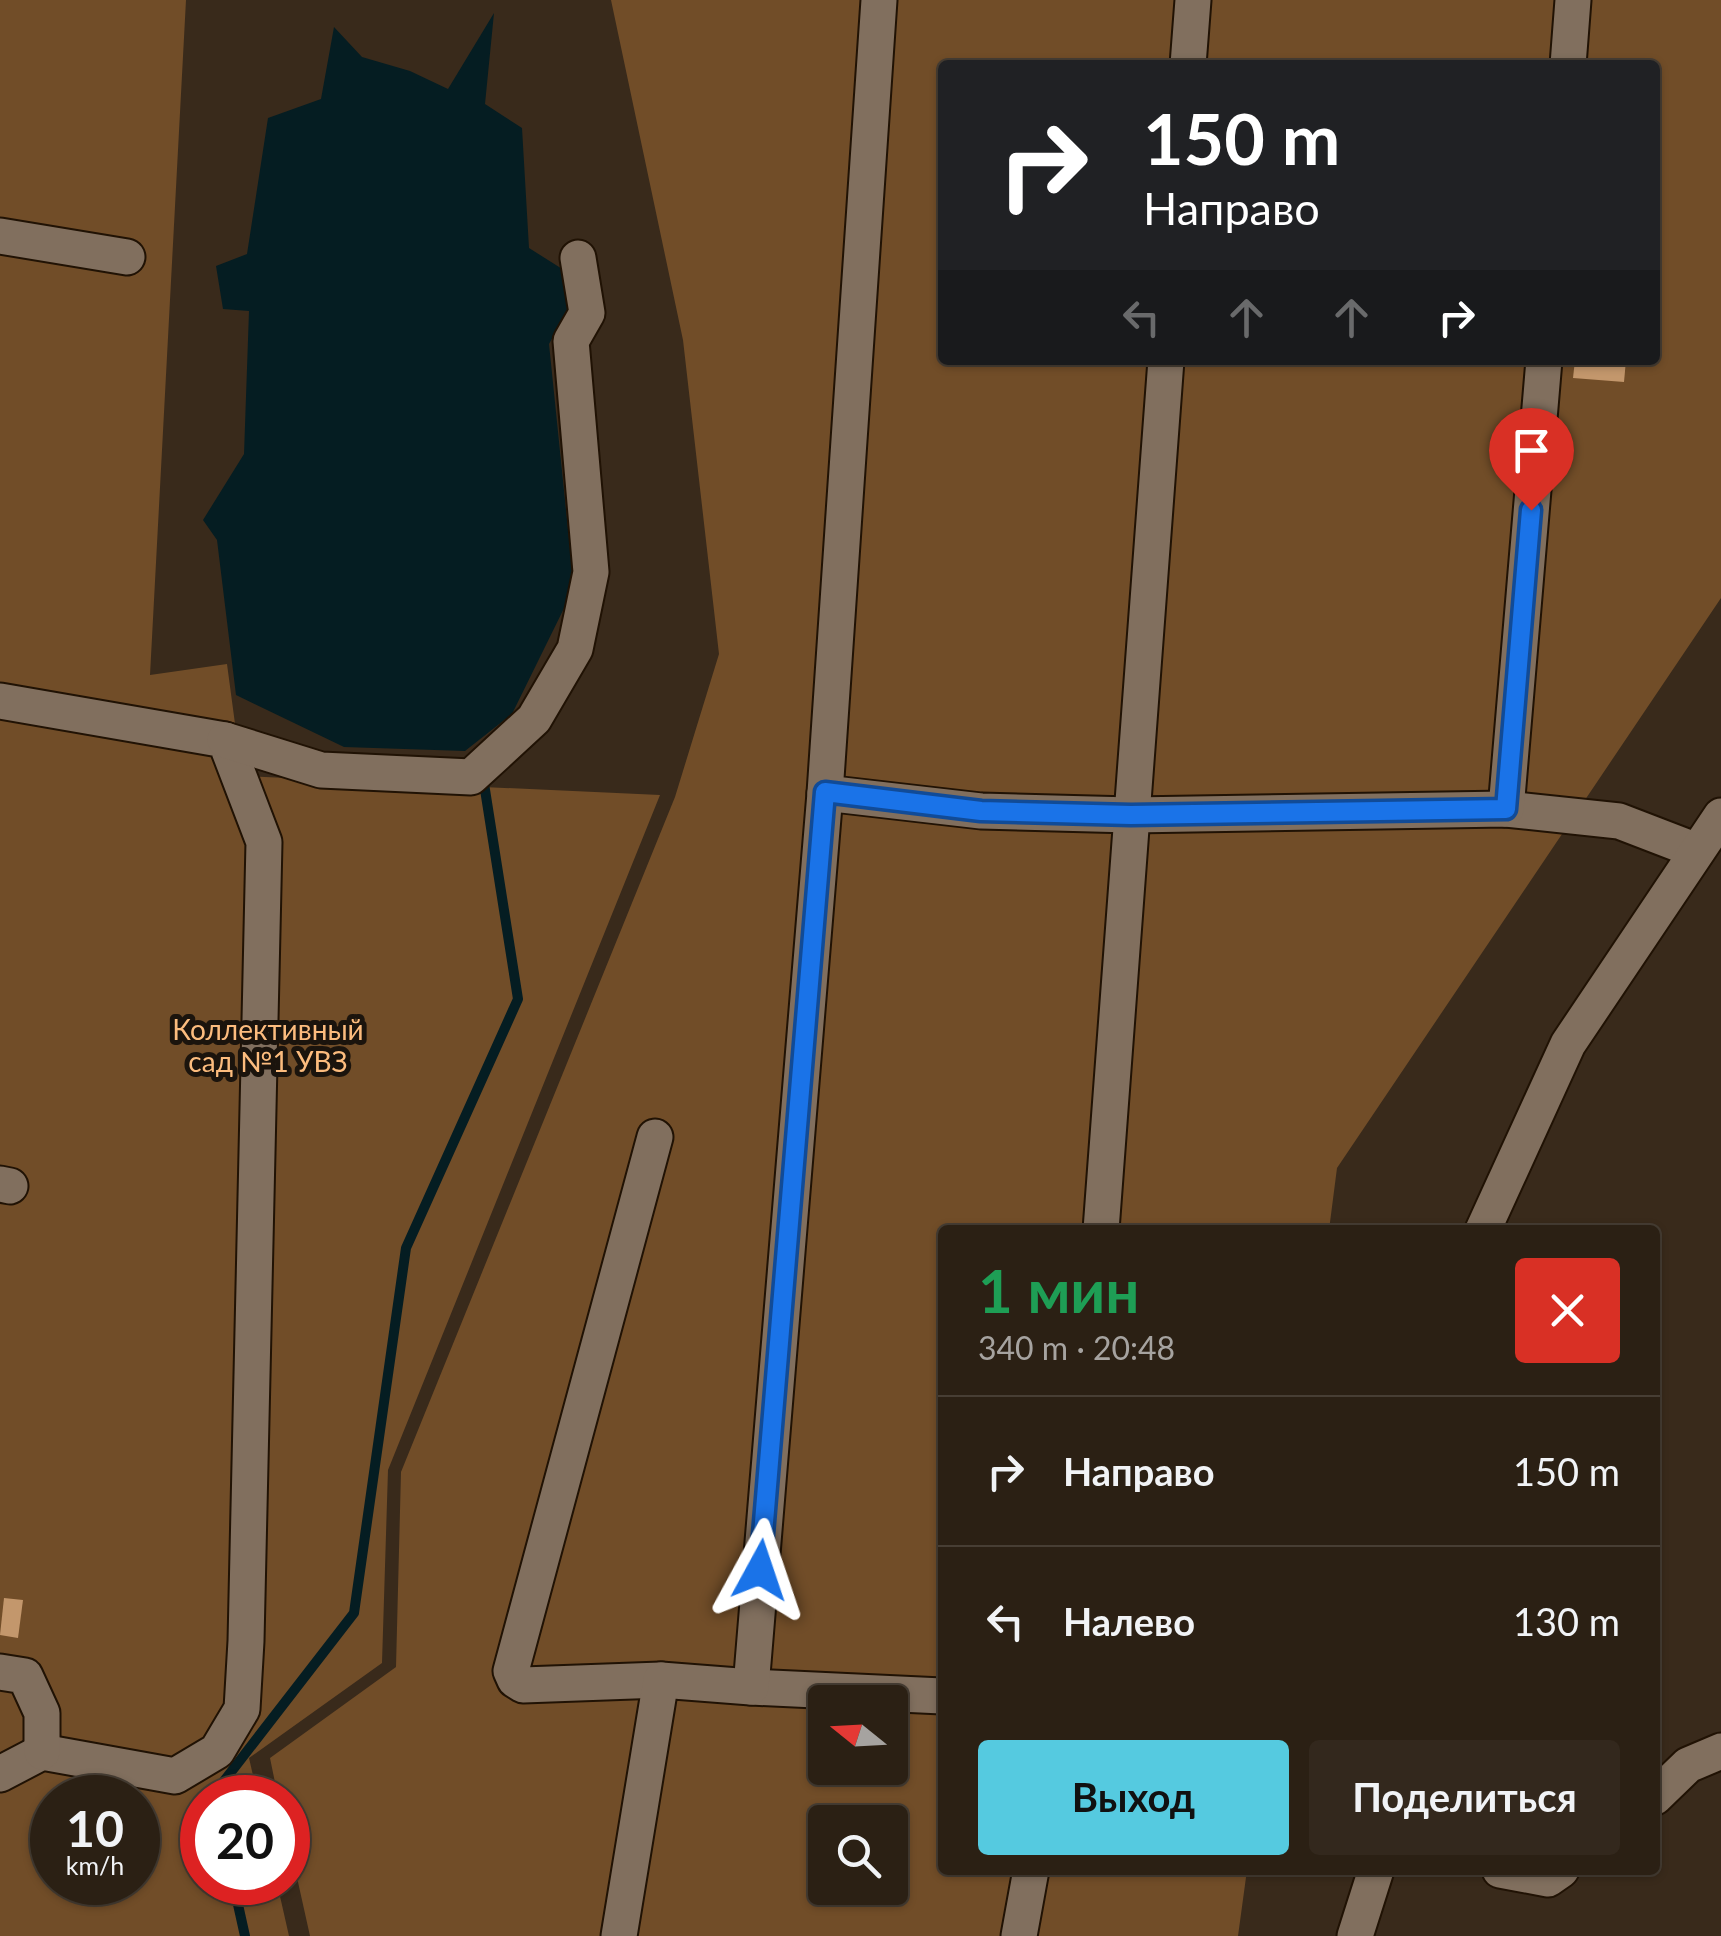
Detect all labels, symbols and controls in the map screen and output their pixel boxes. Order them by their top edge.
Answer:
text: 150 m [1143,96,1340,180]
icon: right [978,100,1108,230]
text: Направо [1143,181,1320,235]
icon: left [1114,290,1169,345]
icon: ahead [1219,290,1274,345]
icon: ahead [1324,290,1379,345]
icon: right [1429,290,1484,345]
pin [1489,408,1574,511]
icon: arrive [1504,423,1559,478]
park label: Коллективный сад №1 УВЗ [172,1012,364,1078]
text: 1 мин [978,1254,1140,1326]
button: close [1515,1258,1620,1363]
text: 340 m · 20:48 [978,1328,1175,1367]
icon: right [978,1444,1033,1499]
text: Направо [1063,1448,1215,1494]
text: 150 m [1513,1448,1620,1494]
position arrow [708,1518,812,1622]
icon: left [978,1594,1033,1649]
text: Налево [1063,1598,1195,1644]
text: 130 m [1513,1598,1620,1644]
north arrow [808,1685,908,1785]
map controls [808,1685,908,1905]
button: Выход [978,1740,1289,1855]
button: Поделиться [1309,1740,1620,1855]
speed limit sign: 20 [180,1775,310,1905]
text: 10 [66,1798,124,1858]
button: search [808,1805,908,1905]
text: km/h [66,1850,124,1880]

